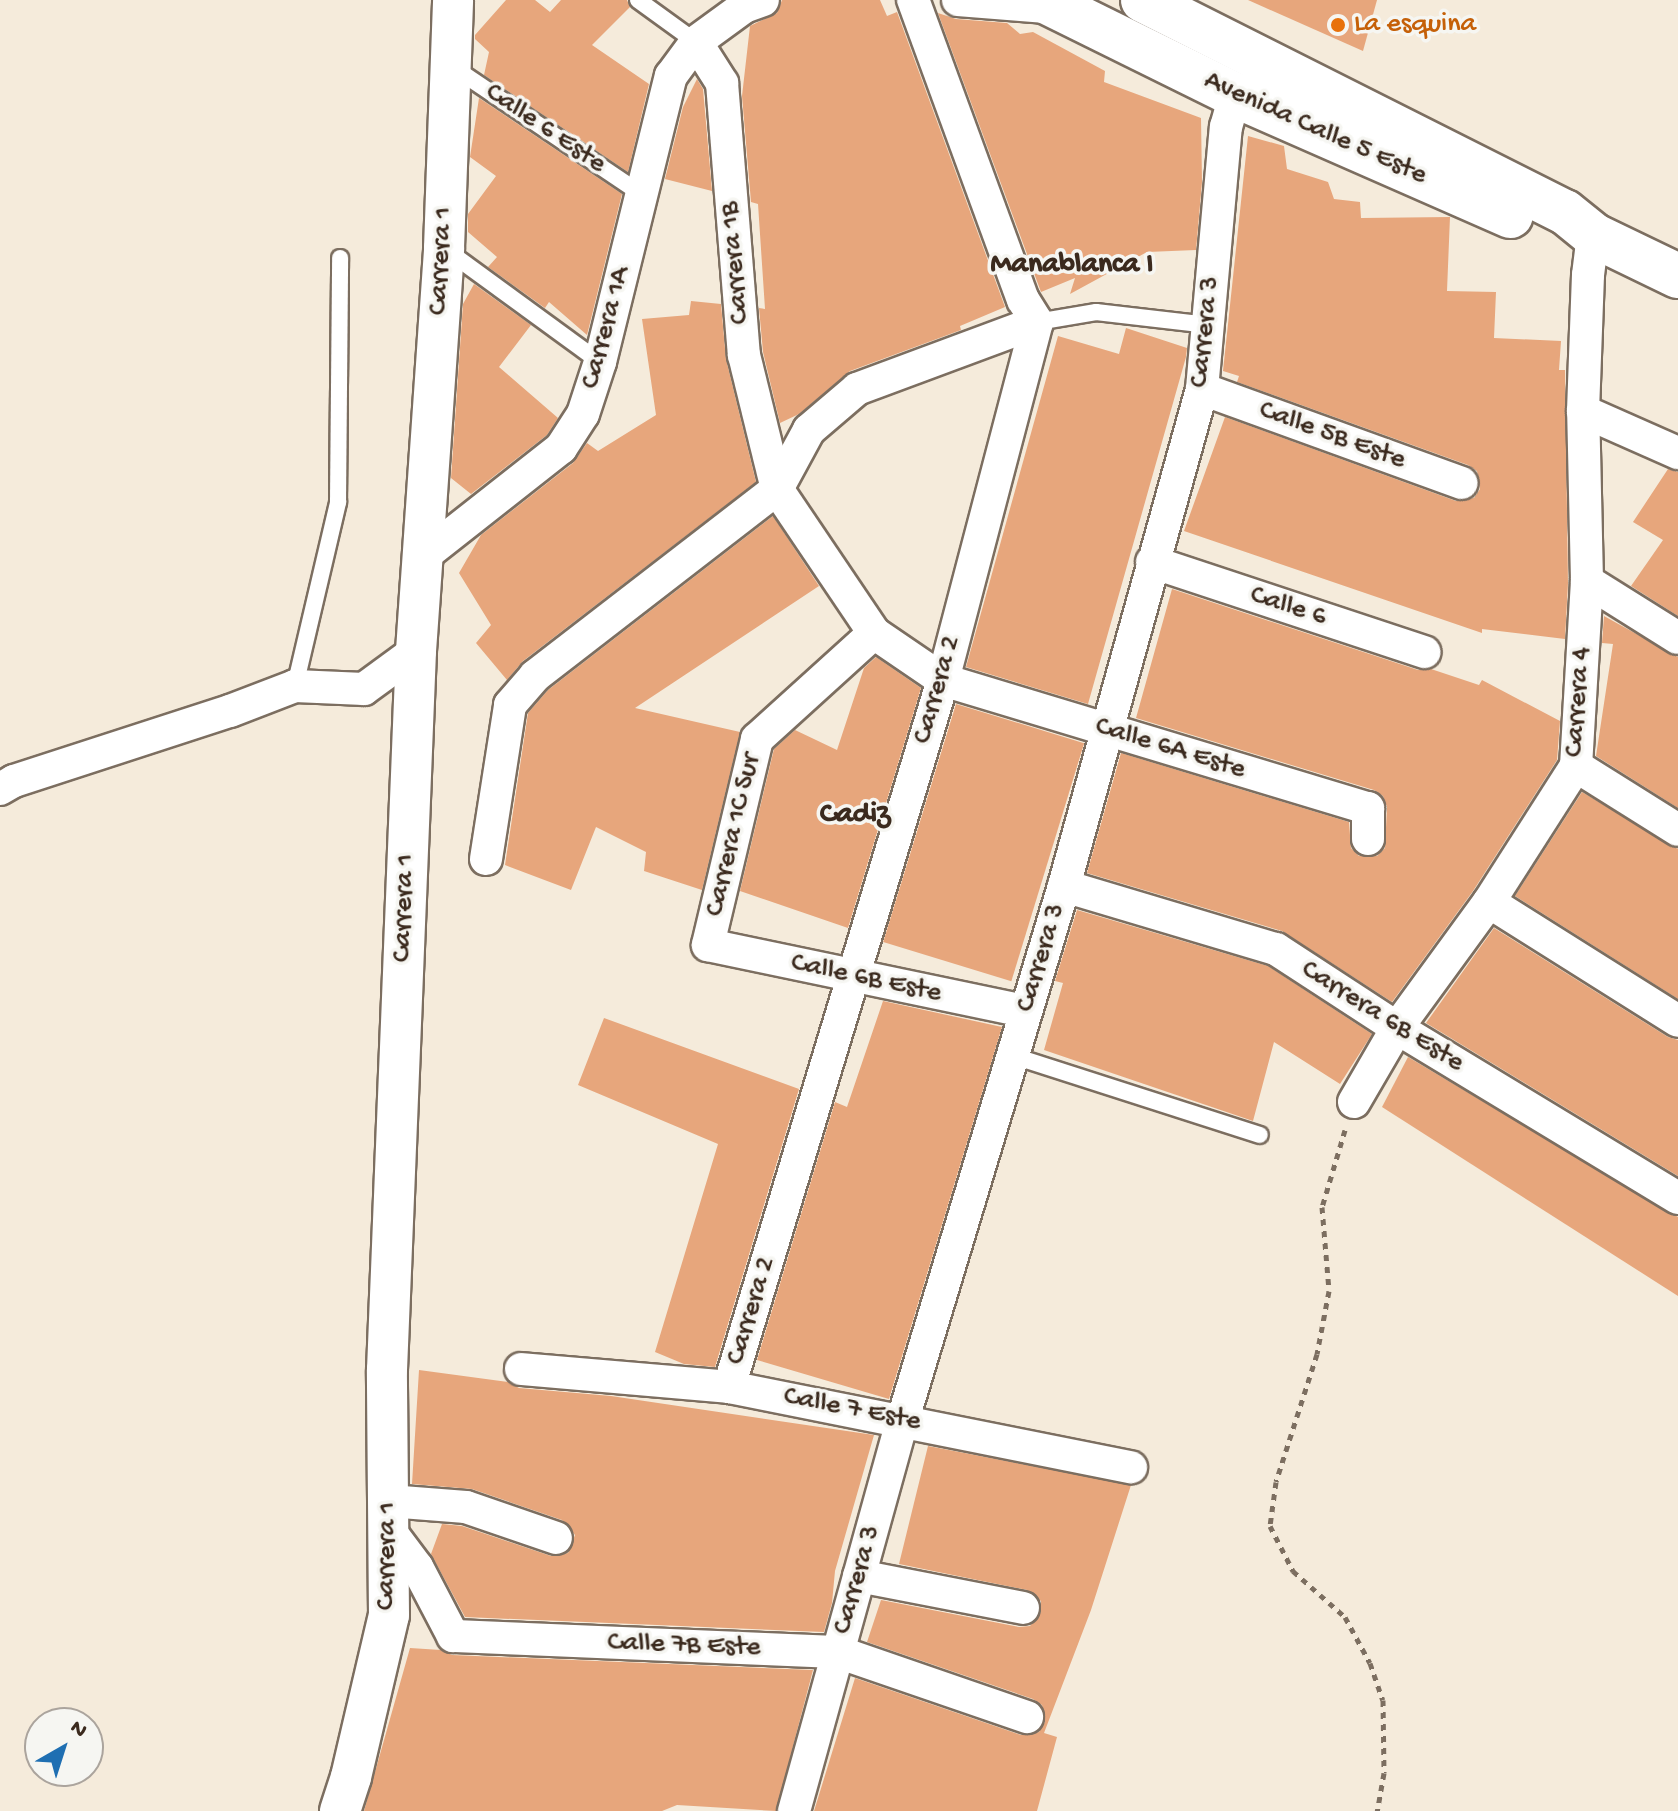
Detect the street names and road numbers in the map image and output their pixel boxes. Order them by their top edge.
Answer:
street label: Avenida Calle 5 Este [1198,65,1432,193]
street label: Calle 6 Este [478,76,612,182]
street label: Carrera 1B [714,200,758,326]
street label: Carrera 1 [422,206,462,316]
street label: Carrera 1A [575,263,639,393]
street label: Carrera 3 [1183,275,1229,389]
street label: Calle 5B Este [1254,394,1410,478]
street label: Calle 6 [1246,579,1330,635]
street label: Carrera 2 [907,632,969,748]
street label: Carrera 4 [1558,646,1600,758]
street label: Calle 6A Este [1091,710,1249,788]
street label: Carrera 1C Sur [699,750,769,920]
street label: Carrera 1 [386,853,424,963]
street label: Carrera 3 [1010,900,1074,1016]
street label: Calle 6B Este [788,947,944,1011]
street label: Carrera 6B Este [1294,954,1470,1080]
street label: Carrera 2 [720,1253,784,1369]
street label: Calle 7 Este [781,1380,923,1440]
street label: Carrera 1 [370,1502,406,1610]
street label: Carrera 3 [826,1522,890,1638]
street label: Calle 7B Este [607,1627,761,1665]

